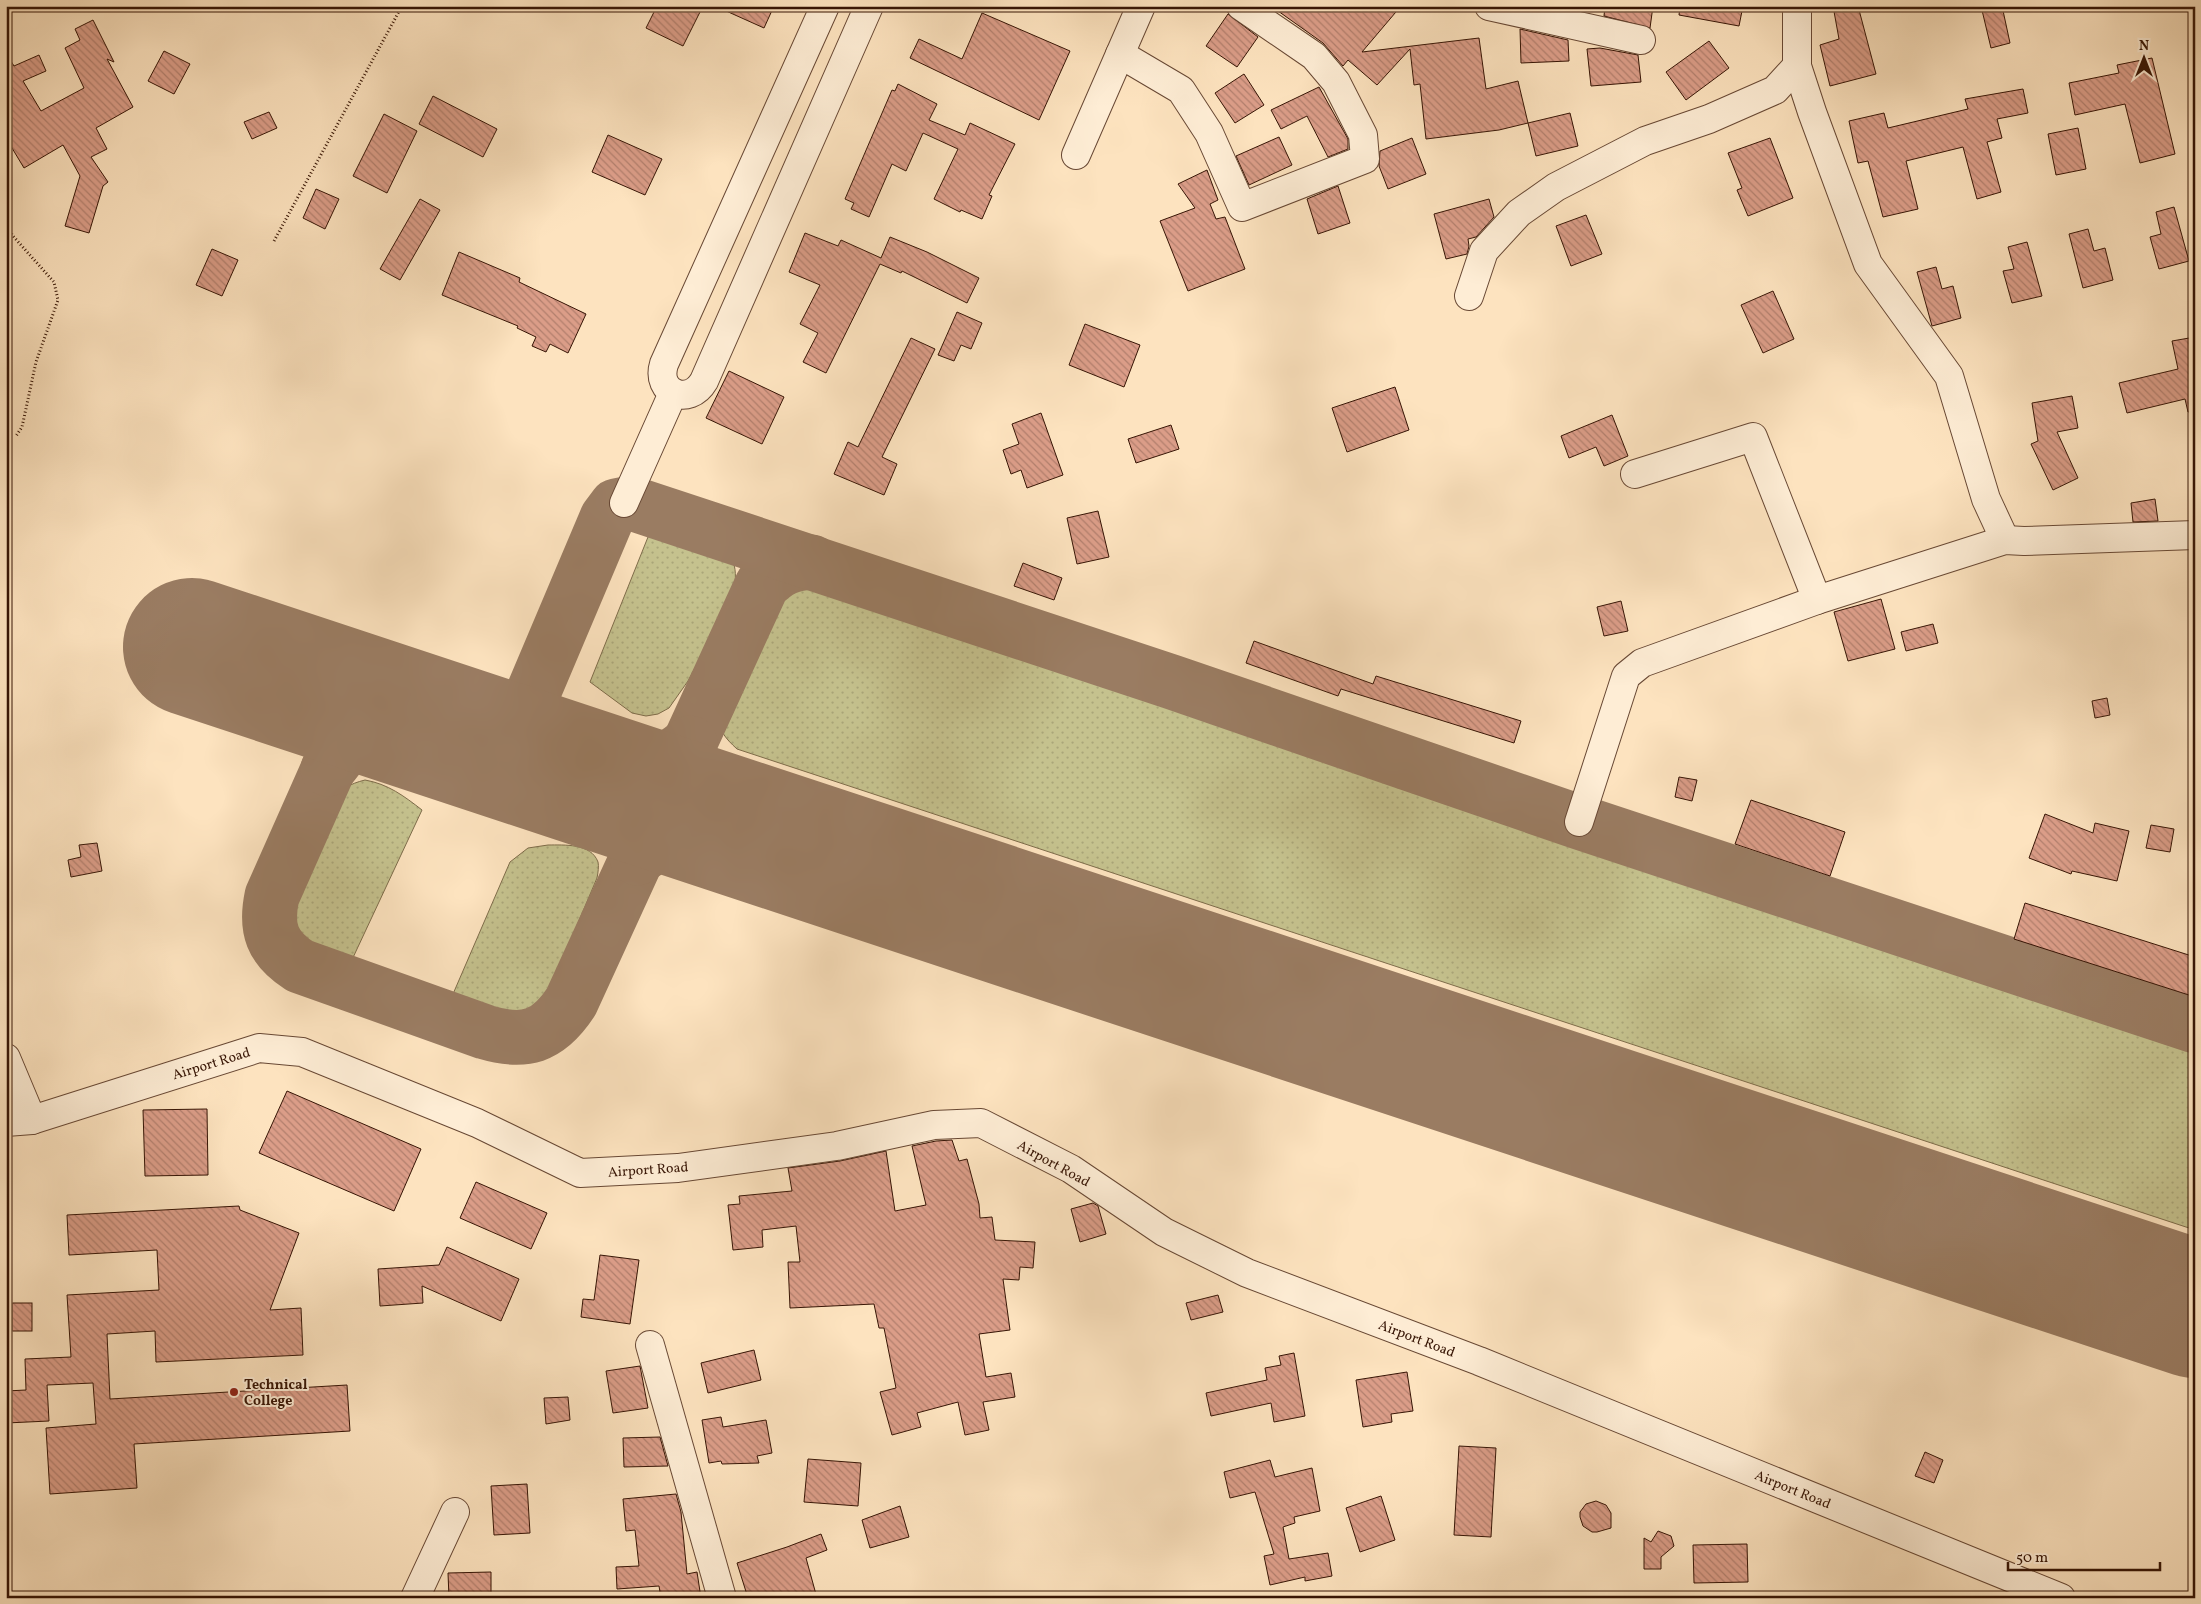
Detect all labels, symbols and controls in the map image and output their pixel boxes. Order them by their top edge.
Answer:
north arrow [2118,32,2168,82]
text: N [2139,37,2149,56]
street label: Airport Road [170,1044,253,1085]
street label: Airport Road [1013,1136,1093,1192]
street label: Airport Road [607,1158,689,1183]
street label: Airport Road [1375,1316,1458,1363]
place label: Technical College [244,1376,308,1411]
marker: Technical College [228,1386,240,1398]
street label: Airport Road [1752,1466,1833,1514]
scale bar [2008,1539,2161,1571]
text: 50 m [2016,1548,2048,1569]

